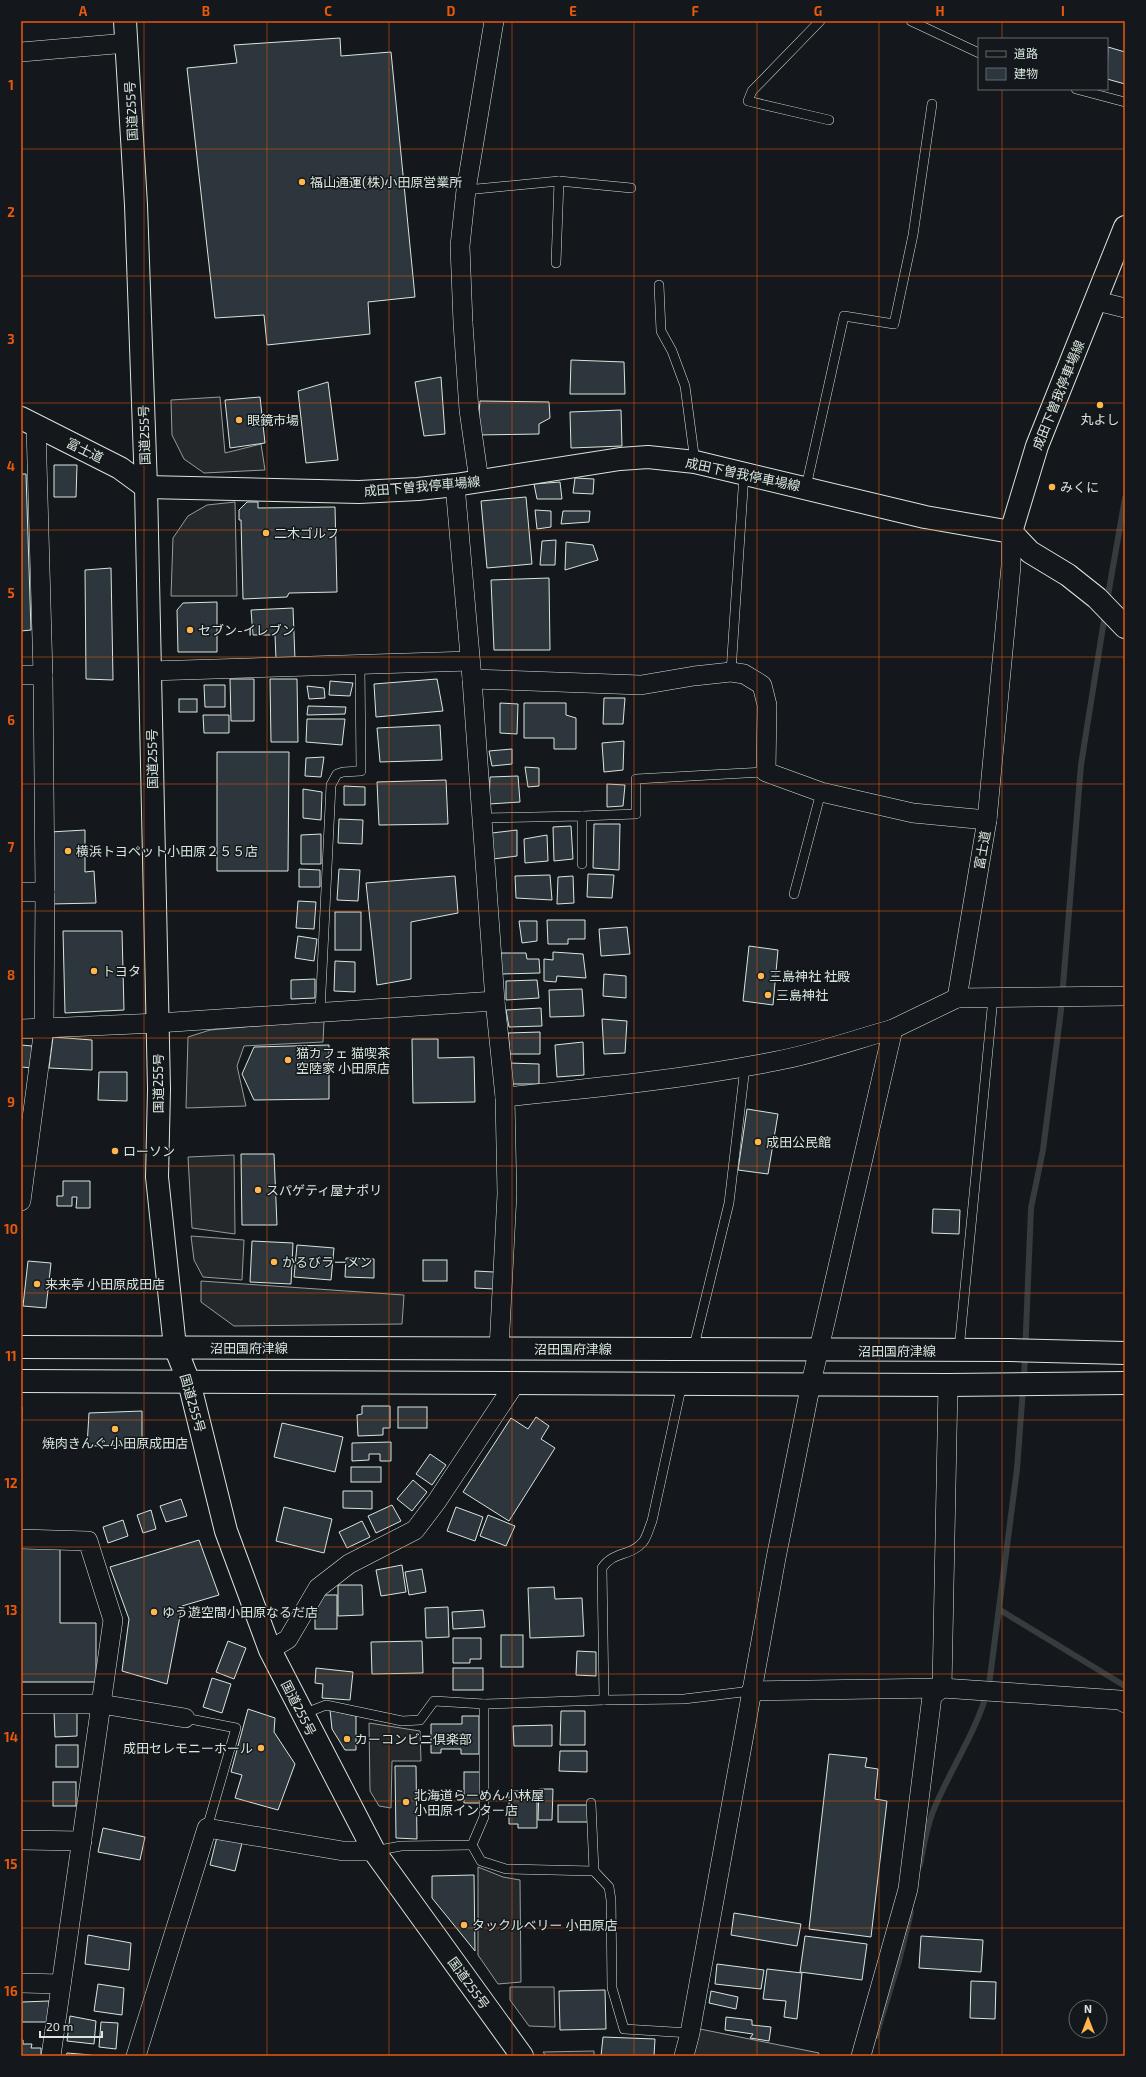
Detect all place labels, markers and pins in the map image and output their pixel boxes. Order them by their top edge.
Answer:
place label: 福山通運(株)小田原営業所 [310,174,462,190]
marker: 福山通運(株)小田原営業所 [297,177,307,187]
marker: 丸よし [1095,400,1105,410]
place label: 丸よし [1080,411,1120,427]
place label: 眼鏡市場 [247,412,299,428]
marker: 眼鏡市場 [234,415,244,425]
place label: みくに [1060,479,1099,495]
marker: みくに [1047,482,1057,492]
place label: 二木ゴルフ [274,525,339,541]
marker: 二木ゴルフ [261,528,271,538]
place label: セブン-イレブン [198,622,295,638]
marker: セブン-イレブン [185,625,195,635]
place label: 横浜トヨペット小田原２５５店 [76,843,258,859]
marker: 横浜トヨペット小田原２５５店 [63,846,73,856]
place label: トヨタ [102,963,141,979]
marker: トヨタ [89,966,99,976]
place label: 三島神社 社殿 [769,968,850,984]
marker: 三島神社 社殿 [756,971,766,981]
place label: 三島神社 [776,987,828,1003]
marker: 三島神社 [763,990,773,1000]
place label: 猫カフェ 猫喫茶 空陸家 小田原店 [296,1045,391,1076]
marker: 猫カフェ 猫喫茶 空陸家 小田原店 [283,1055,293,1065]
place label: 成田公民館 [766,1134,831,1150]
marker: 成田公民館 [753,1137,763,1147]
place label: ローソン [123,1143,175,1159]
marker: ローソン [110,1146,120,1156]
place label: スパゲティ屋ナポリ [266,1182,382,1198]
marker: スパゲティ屋ナポリ [253,1185,263,1195]
place label: かるびラーメン [282,1254,372,1270]
marker: かるびラーメン [269,1257,279,1267]
place label: 来来亭 小田原成田店 [45,1276,165,1292]
marker: 来来亭 小田原成田店 [32,1279,42,1289]
marker: 焼肉きんぐ 小田原成田店 [110,1424,120,1434]
place label: 焼肉きんぐ 小田原成田店 [42,1435,188,1451]
place label: ゆう遊空間小田原なるだ店 [162,1604,318,1620]
marker: ゆう遊空間小田原なるだ店 [149,1607,159,1617]
place label: カーコンビニ倶楽部 [355,1731,472,1747]
marker: カーコンビニ倶楽部 [342,1734,352,1744]
place label: 成田セレモニーホール [123,1740,253,1756]
marker: 成田セレモニーホール [256,1743,266,1753]
place label: 北海道らーめん小林屋 小田原インター店 [414,1787,544,1818]
marker: 北海道らーめん小林屋 小田原インター店 [401,1797,411,1807]
place label: タックルベリー 小田原店 [472,1917,618,1933]
marker: タックルベリー 小田原店 [459,1920,469,1930]

